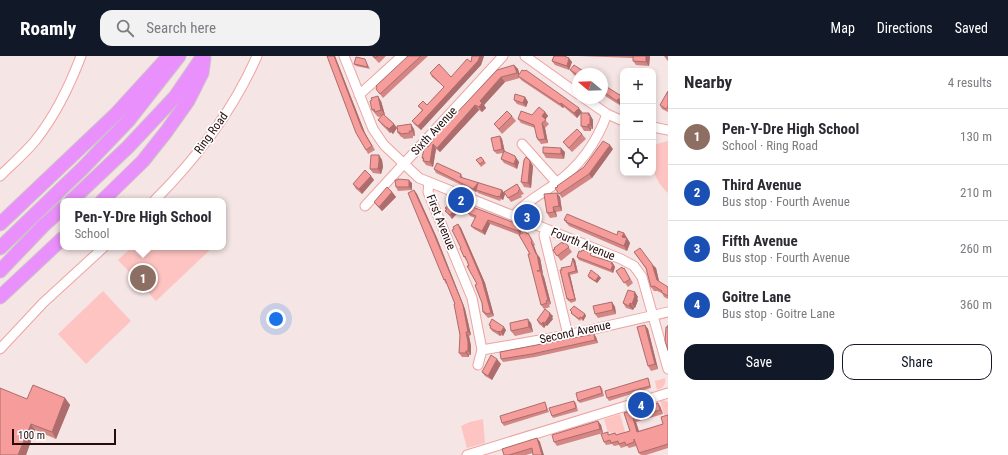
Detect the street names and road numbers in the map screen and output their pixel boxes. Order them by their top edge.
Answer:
street label: Sixth Avenue [408,104,460,158]
street label: Ring Road [191,110,231,156]
street label: First Avenue [424,192,459,252]
street label: Fourth Avenue [549,225,618,263]
street label: Second Avenue [538,318,612,346]

